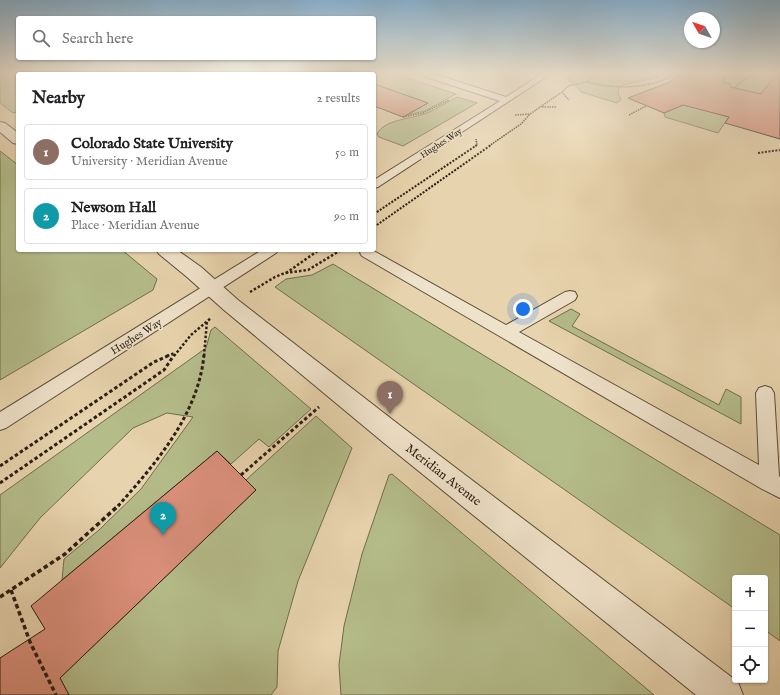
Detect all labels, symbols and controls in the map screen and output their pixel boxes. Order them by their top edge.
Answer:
north arrow [684,12,720,48]
search box [16,16,376,60]
icon: search [30,27,52,49]
text: Search here [62,29,133,48]
text: Nearby [32,88,85,109]
text: 2 results [316,90,360,107]
street label: Hughes Way [418,126,465,161]
text: Colorado State University [71,134,233,153]
text: 1 [44,144,48,161]
text: 50 m [335,144,359,161]
text: University · Meridian Avenue [71,153,228,170]
text: Newsom Hall [71,198,156,217]
text: 2 [43,208,49,225]
text: 90 m [334,208,359,225]
text: Place · Meridian Avenue [71,217,200,234]
your location [513,299,533,319]
street label: Hughes Way [108,315,165,358]
pin: 1 [377,381,403,414]
street label: Meridian Avenue [402,440,484,510]
pin: 2 [150,502,176,535]
map controls [732,575,768,683]
button: + [732,575,768,611]
button: − [732,611,768,647]
button: locate [732,647,768,683]

